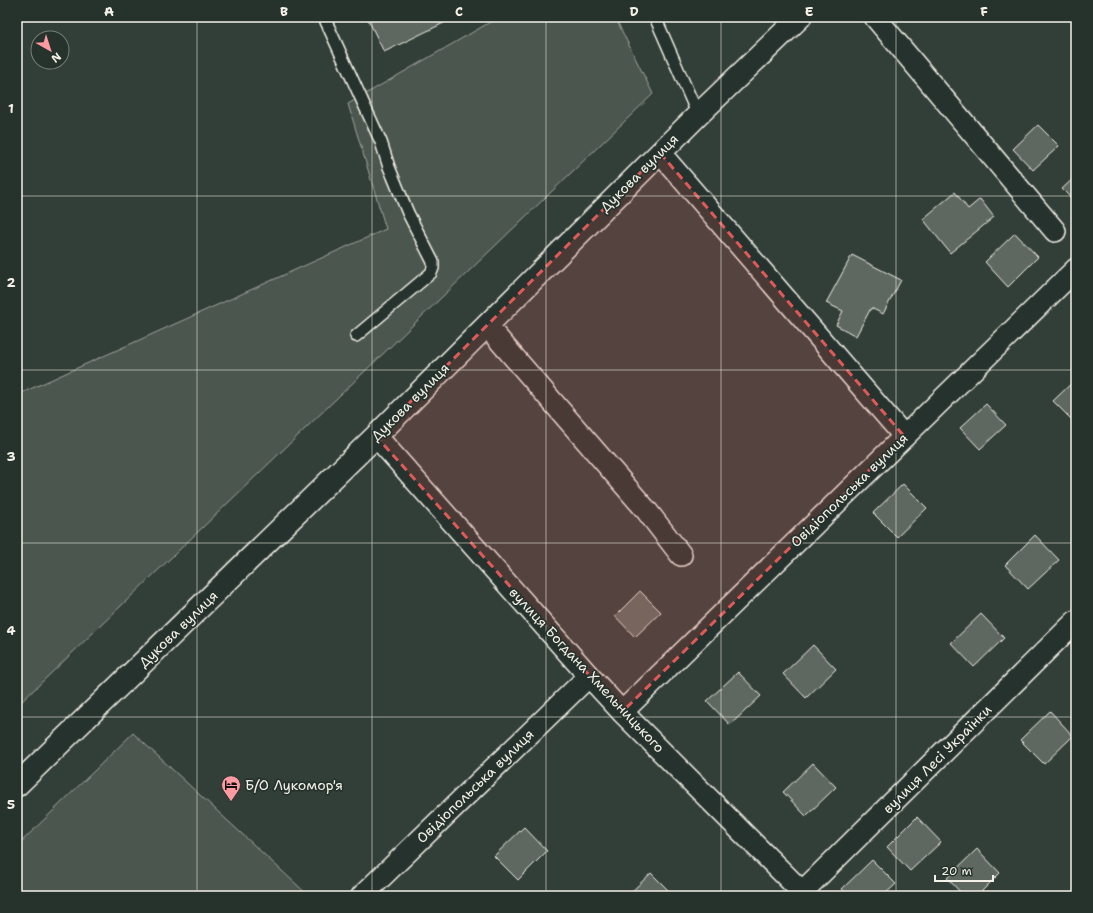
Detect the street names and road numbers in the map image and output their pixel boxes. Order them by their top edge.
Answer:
street label: Дукова вулиця [596,130,682,216]
street label: Дукова вулиця [367,359,453,445]
street label: Овідіопольська вулиця [786,429,912,551]
street label: вулиця Богдана Хмельницького [505,583,669,757]
street label: Дукова вулиця [134,587,222,671]
street label: вулиця Лесі Українки [879,701,995,817]
street label: Овідіопольська вулиця [412,725,538,847]

